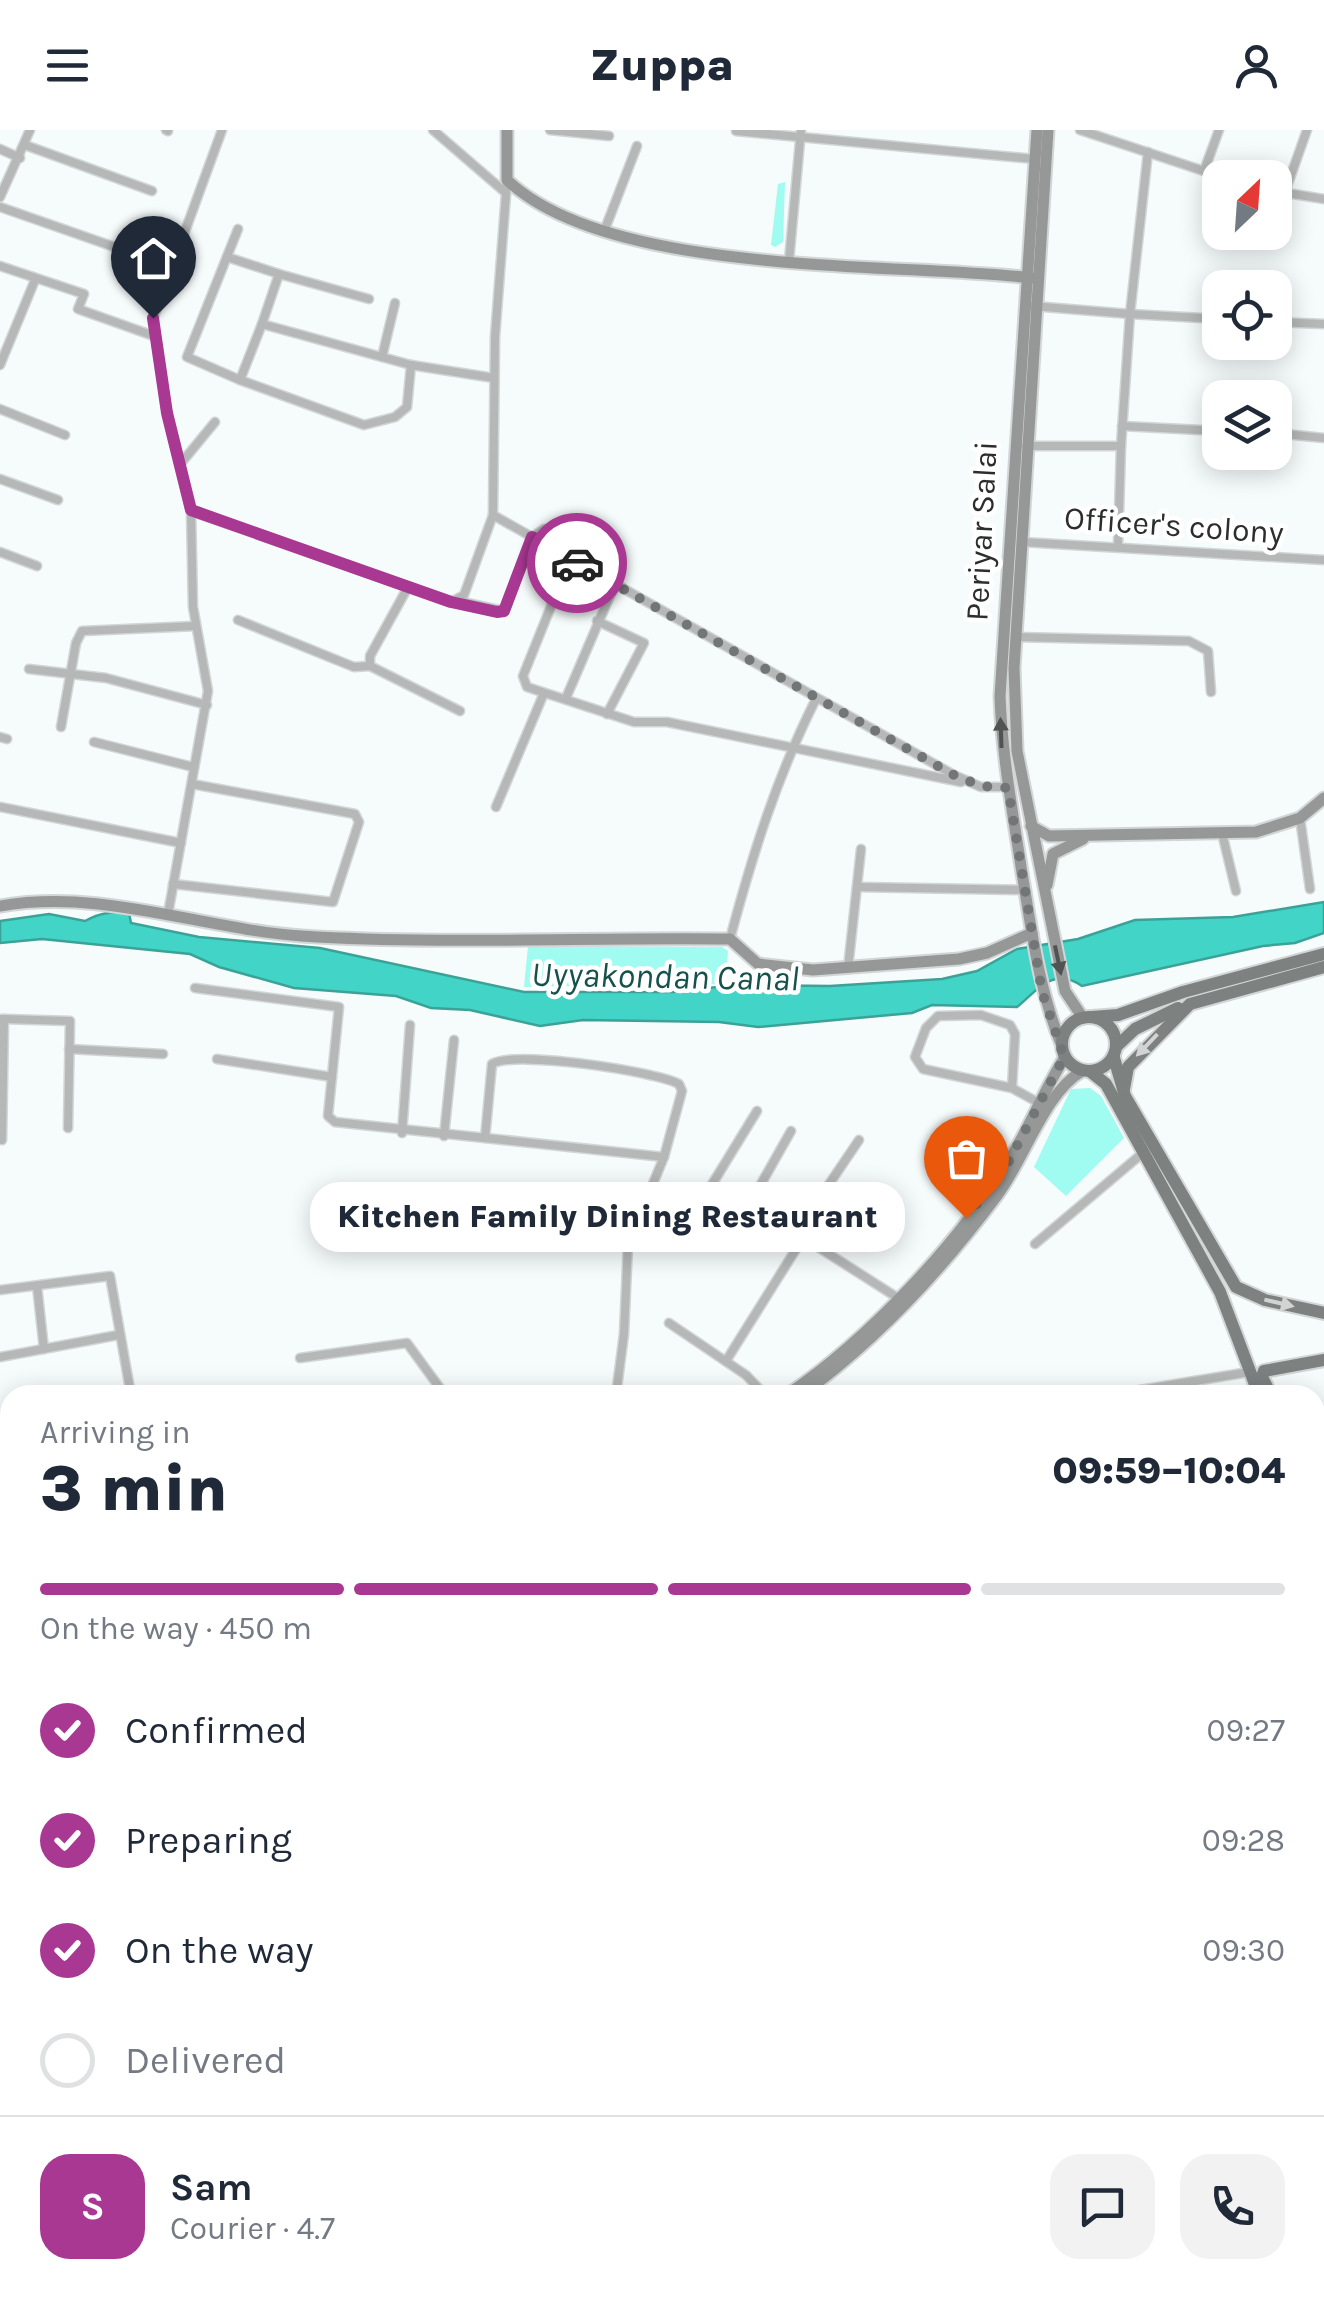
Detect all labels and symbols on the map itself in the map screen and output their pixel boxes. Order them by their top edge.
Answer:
north arrow [1202,160,1292,250]
pin [111,216,196,319]
street label: Periyar Salai [958,440,1005,622]
street label: Officer's colony [1063,499,1285,552]
courier [527,513,627,613]
one-way arrow [993,717,1009,749]
one-way arrow [1051,945,1067,976]
water label: Uyyakondan Canal [531,954,799,999]
one-way arrow [1136,1032,1160,1056]
pin [924,1116,1009,1219]
callout: Kitchen Family Dining Restaurant [311,1183,906,1253]
one-way arrow [1264,1296,1295,1311]

